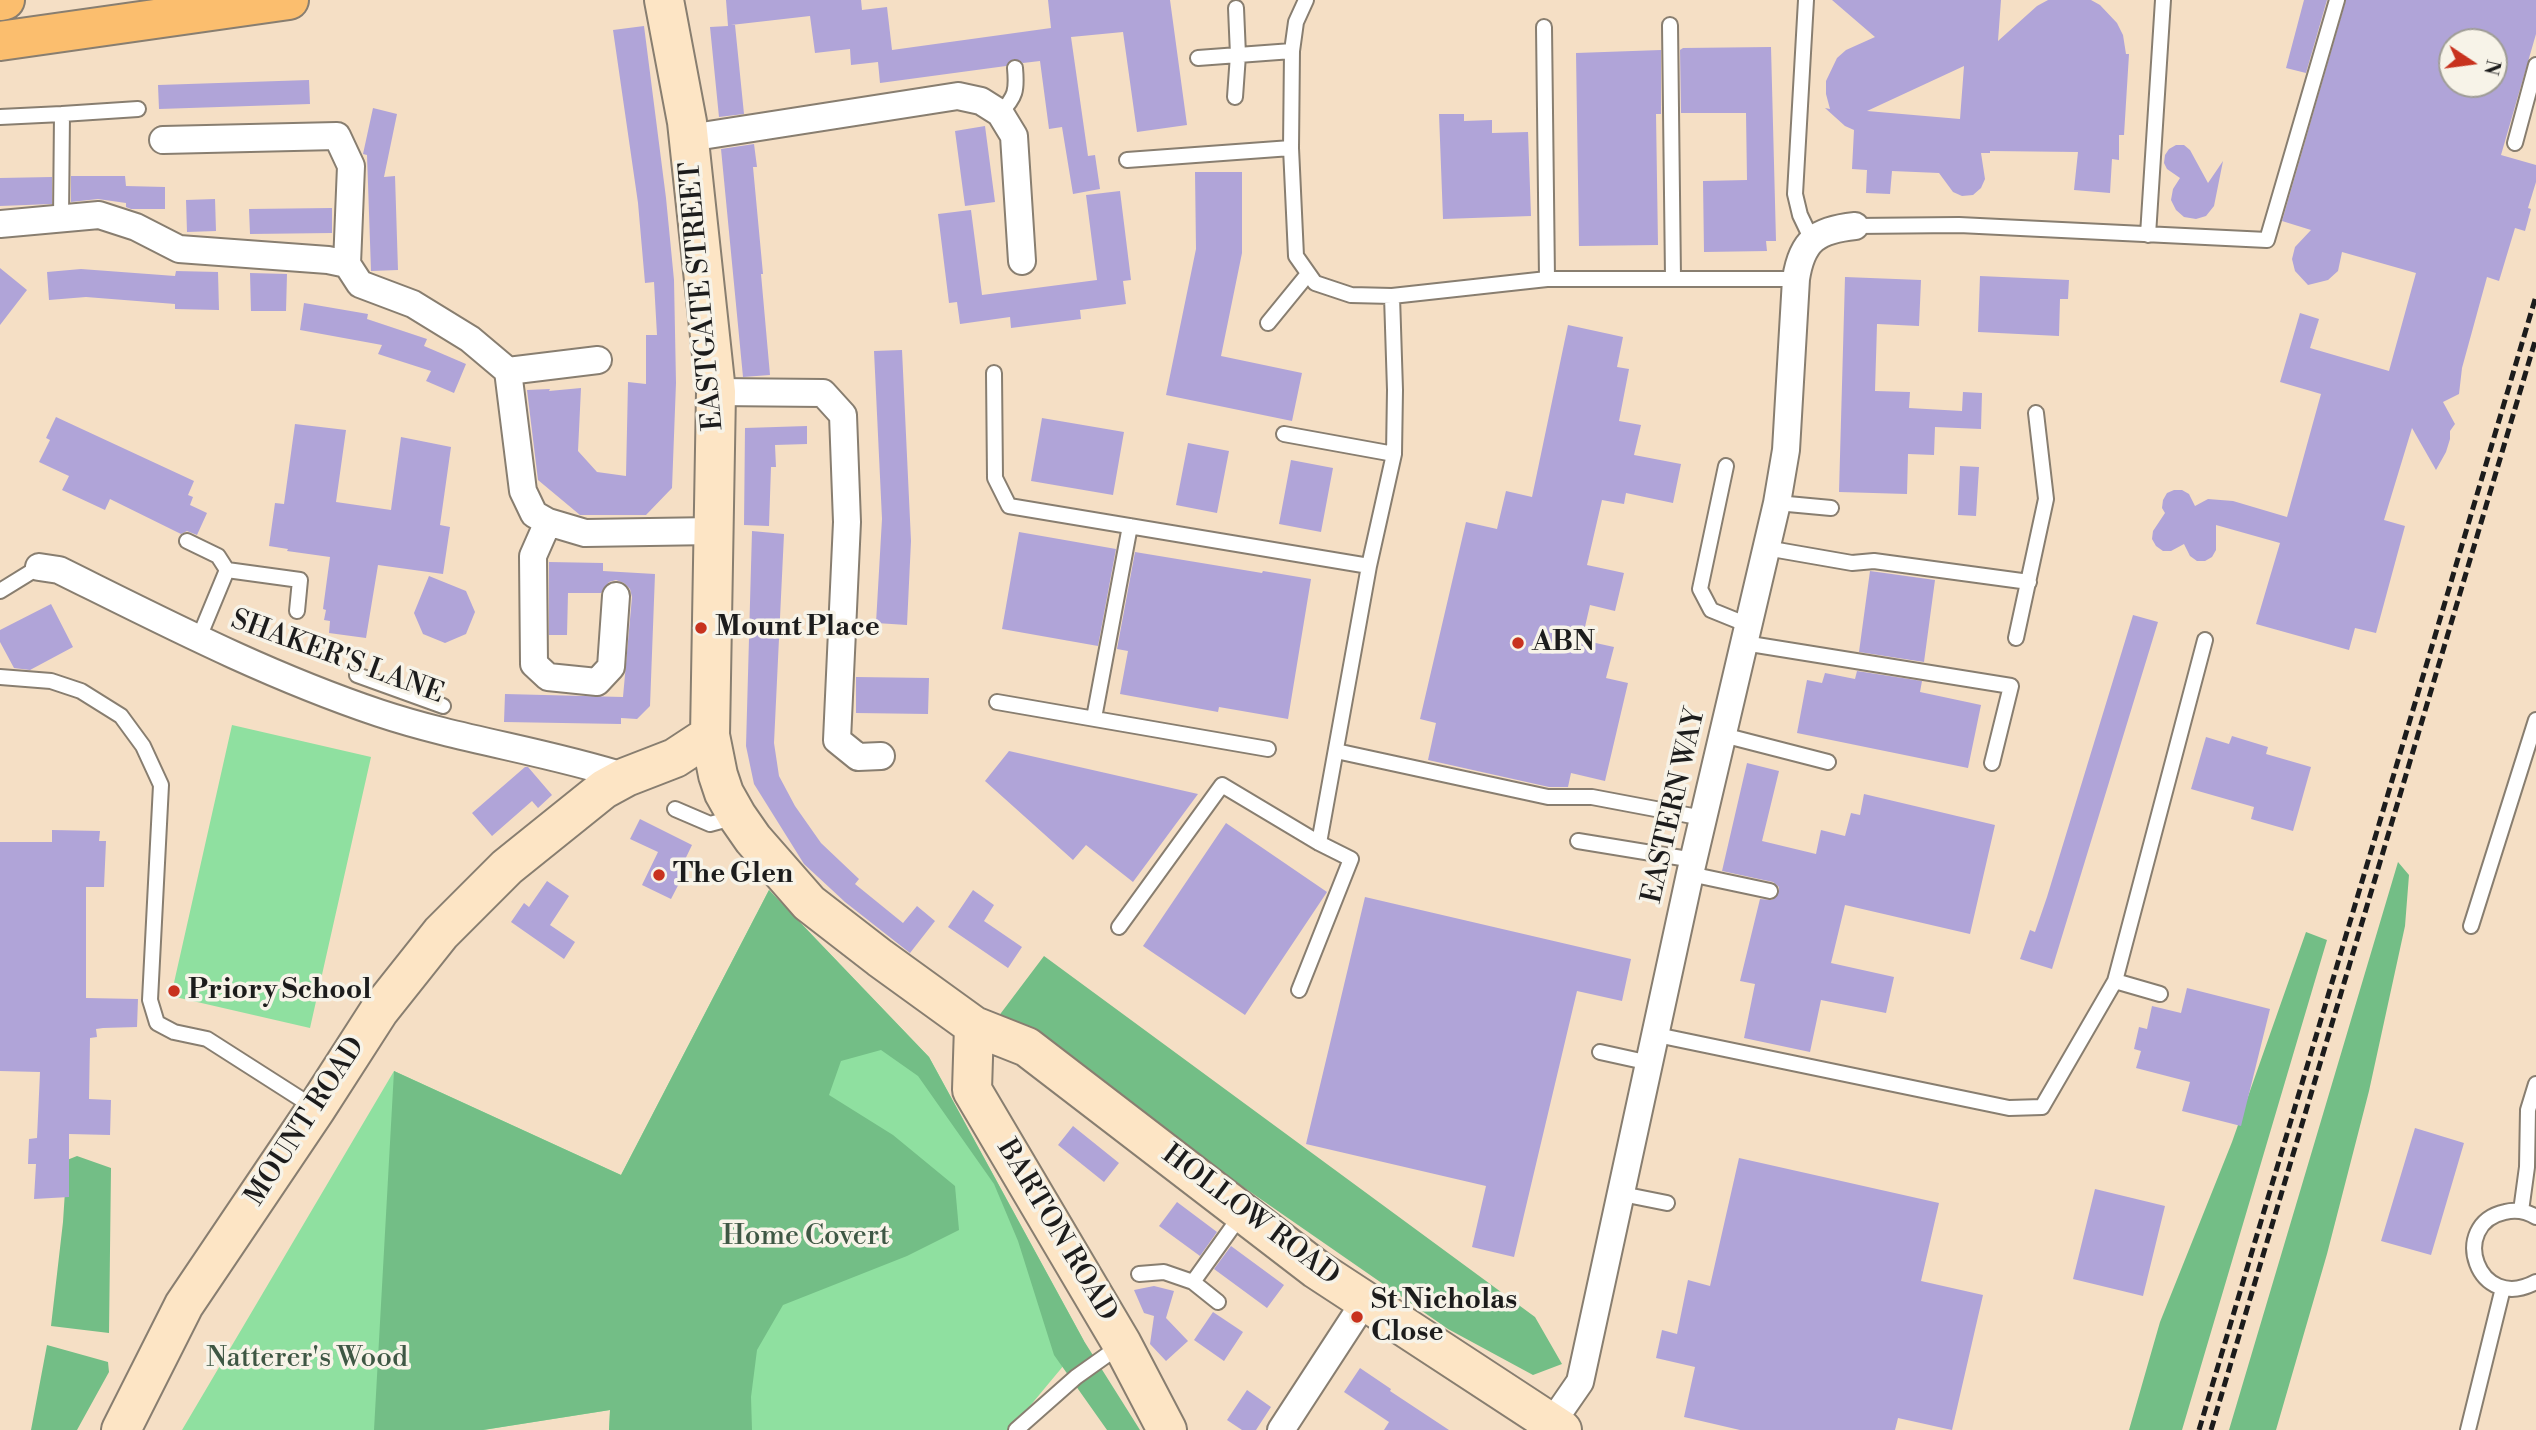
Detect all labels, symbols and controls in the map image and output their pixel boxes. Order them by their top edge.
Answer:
north arrow [2438,28,2508,98]
text: N [2478,57,2505,77]
street label: EASTGATE STREET [675,160,731,432]
street label: SHAKER'S LANE [226,604,448,712]
place label: Mount Place [715,611,880,645]
marker: Mount Place [693,620,709,636]
place label: ABN [1532,626,1595,660]
marker: ABN [1510,635,1526,651]
street label: EASTERN WAY [1636,705,1714,907]
place label: The Glen [673,858,793,892]
marker: The Glen [651,867,667,883]
place label: Priory School [188,974,371,1008]
marker: Priory School [166,983,182,999]
street label: MOUNT ROAD [239,1031,373,1213]
street label: BARTON ROAD [989,1134,1123,1328]
street label: HOLLOW ROAD [1155,1138,1345,1294]
park label: Home Covert [722,1220,890,1254]
place label: St Nicholas Close [1371,1284,1517,1350]
marker: St Nicholas Close [1349,1309,1365,1325]
park label: Natterer's Wood [206,1342,408,1376]

